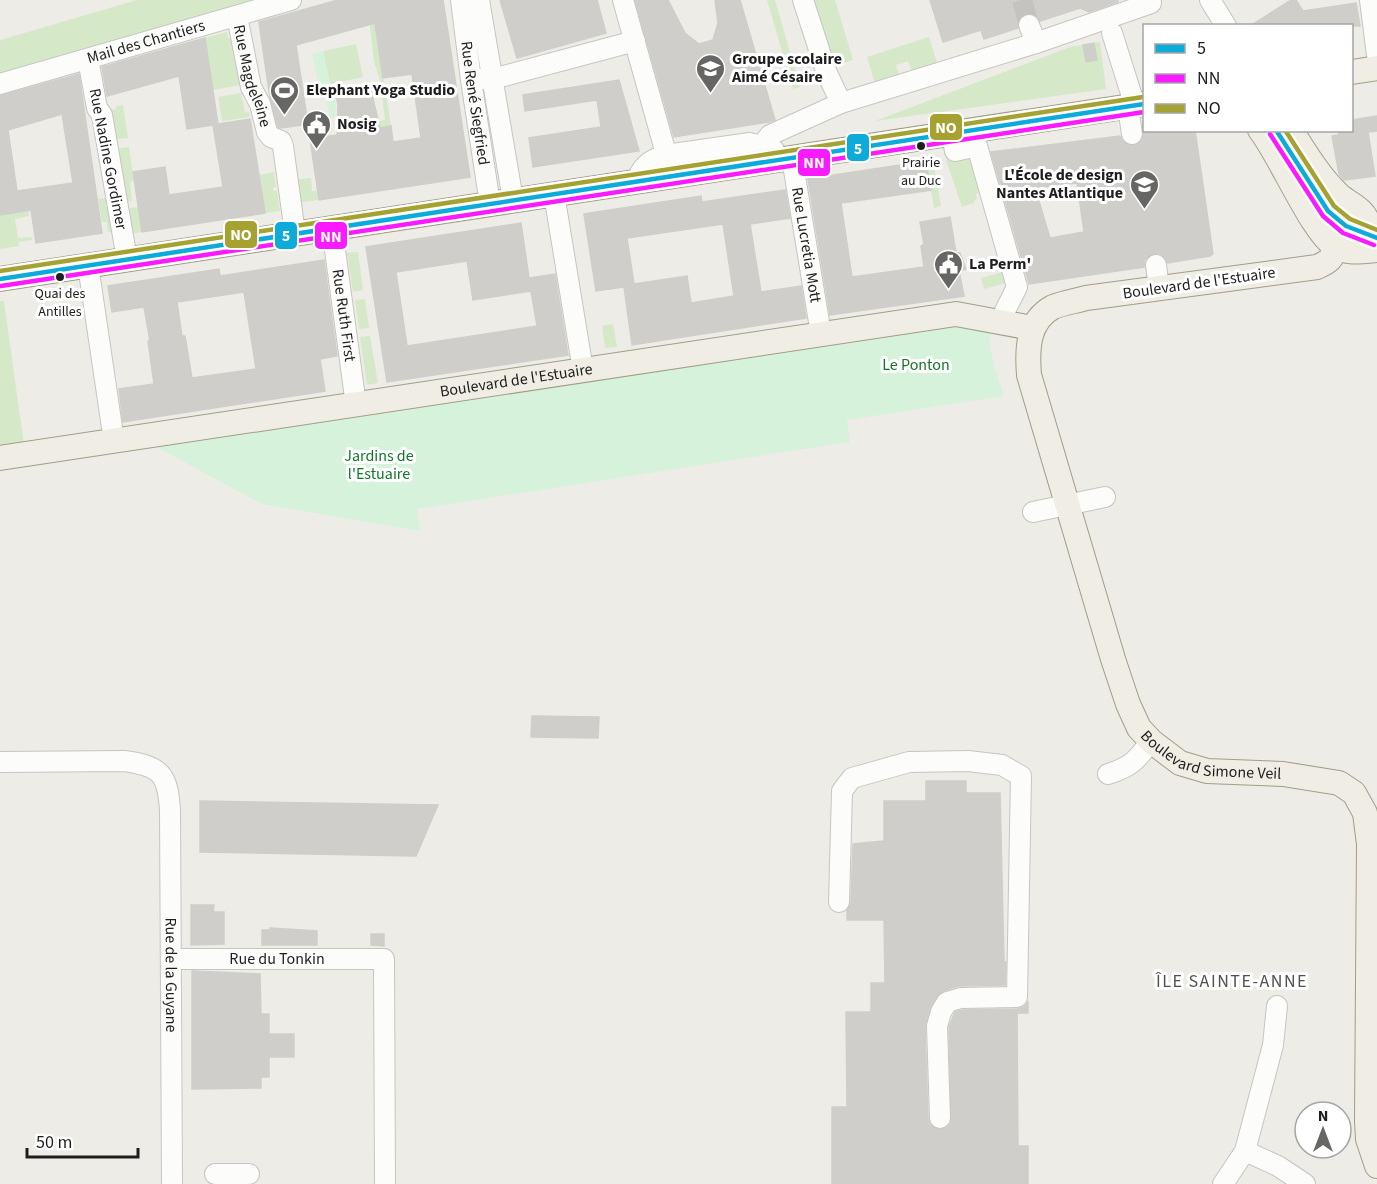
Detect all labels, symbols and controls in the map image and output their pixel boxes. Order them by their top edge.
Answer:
street label: Mail des Chantiers [84,14,208,69]
street label: Rue Magdeleine [228,23,276,129]
legend [1143,24,1353,132]
text: 5 [1197,36,1206,61]
street label: Rue René Siegfried [455,40,495,167]
place label: Groupe scolaire Aimé Césaire [731,48,842,88]
school or university icon: Groupe scolaire Aimé Césaire [695,52,727,94]
text: NN [1197,66,1220,91]
sports icon: Elephant Yoga Studio [269,74,301,116]
place label: Elephant Yoga Studio [306,79,455,101]
street label: Rue Nadine Gordimer [84,86,133,232]
text: NO [1197,96,1221,121]
public building icon: Nosig [300,108,332,150]
place label: Nosig [337,113,377,135]
line badge: NO [929,113,963,141]
text: NO [935,117,957,139]
line badge: 5 [846,133,870,162]
text: 5 [854,138,862,160]
marker: Prairie au Duc [915,140,927,152]
line badge: NN [797,148,831,177]
text: NN [803,152,825,174]
place label: Prairie au Duc [901,153,942,191]
place label: L'École de design Nantes Atlantique [996,164,1123,204]
school or university icon: L'École de design Nantes Atlantique [1128,168,1160,210]
street label: Rue Lucretia Mott [786,185,827,305]
line badge: NO [224,220,258,249]
line badge: 5 [274,221,298,250]
line badge: NN [314,221,348,250]
text: NO [230,224,252,246]
text: 5 [282,225,290,247]
text: NN [320,226,342,248]
public building icon: La Perm' [932,248,964,290]
place label: La Perm' [969,253,1031,275]
street label: Boulevard de l'Estuaire [1121,261,1277,305]
street label: Rue Ruth First [327,267,361,363]
marker: Quai des Antilles [54,271,66,283]
place label: Quai des Antilles [35,284,86,322]
park label: Le Ponton [882,354,950,376]
street label: Boulevard de l'Estuaire [438,358,594,403]
park label: Jardins de l'Estuaire [344,445,414,485]
street label: Boulevard Simone Veil [1135,725,1282,785]
street label: Rue de la Guyane [160,917,182,1033]
street label: Rue du Tonkin [229,948,325,970]
district label: ÎLE SAINTE-ANNE [1155,969,1308,994]
north arrow [1293,1100,1353,1160]
text: N [1318,1105,1328,1127]
scale bar [27,1121,138,1159]
text: 50 m [36,1130,72,1155]

